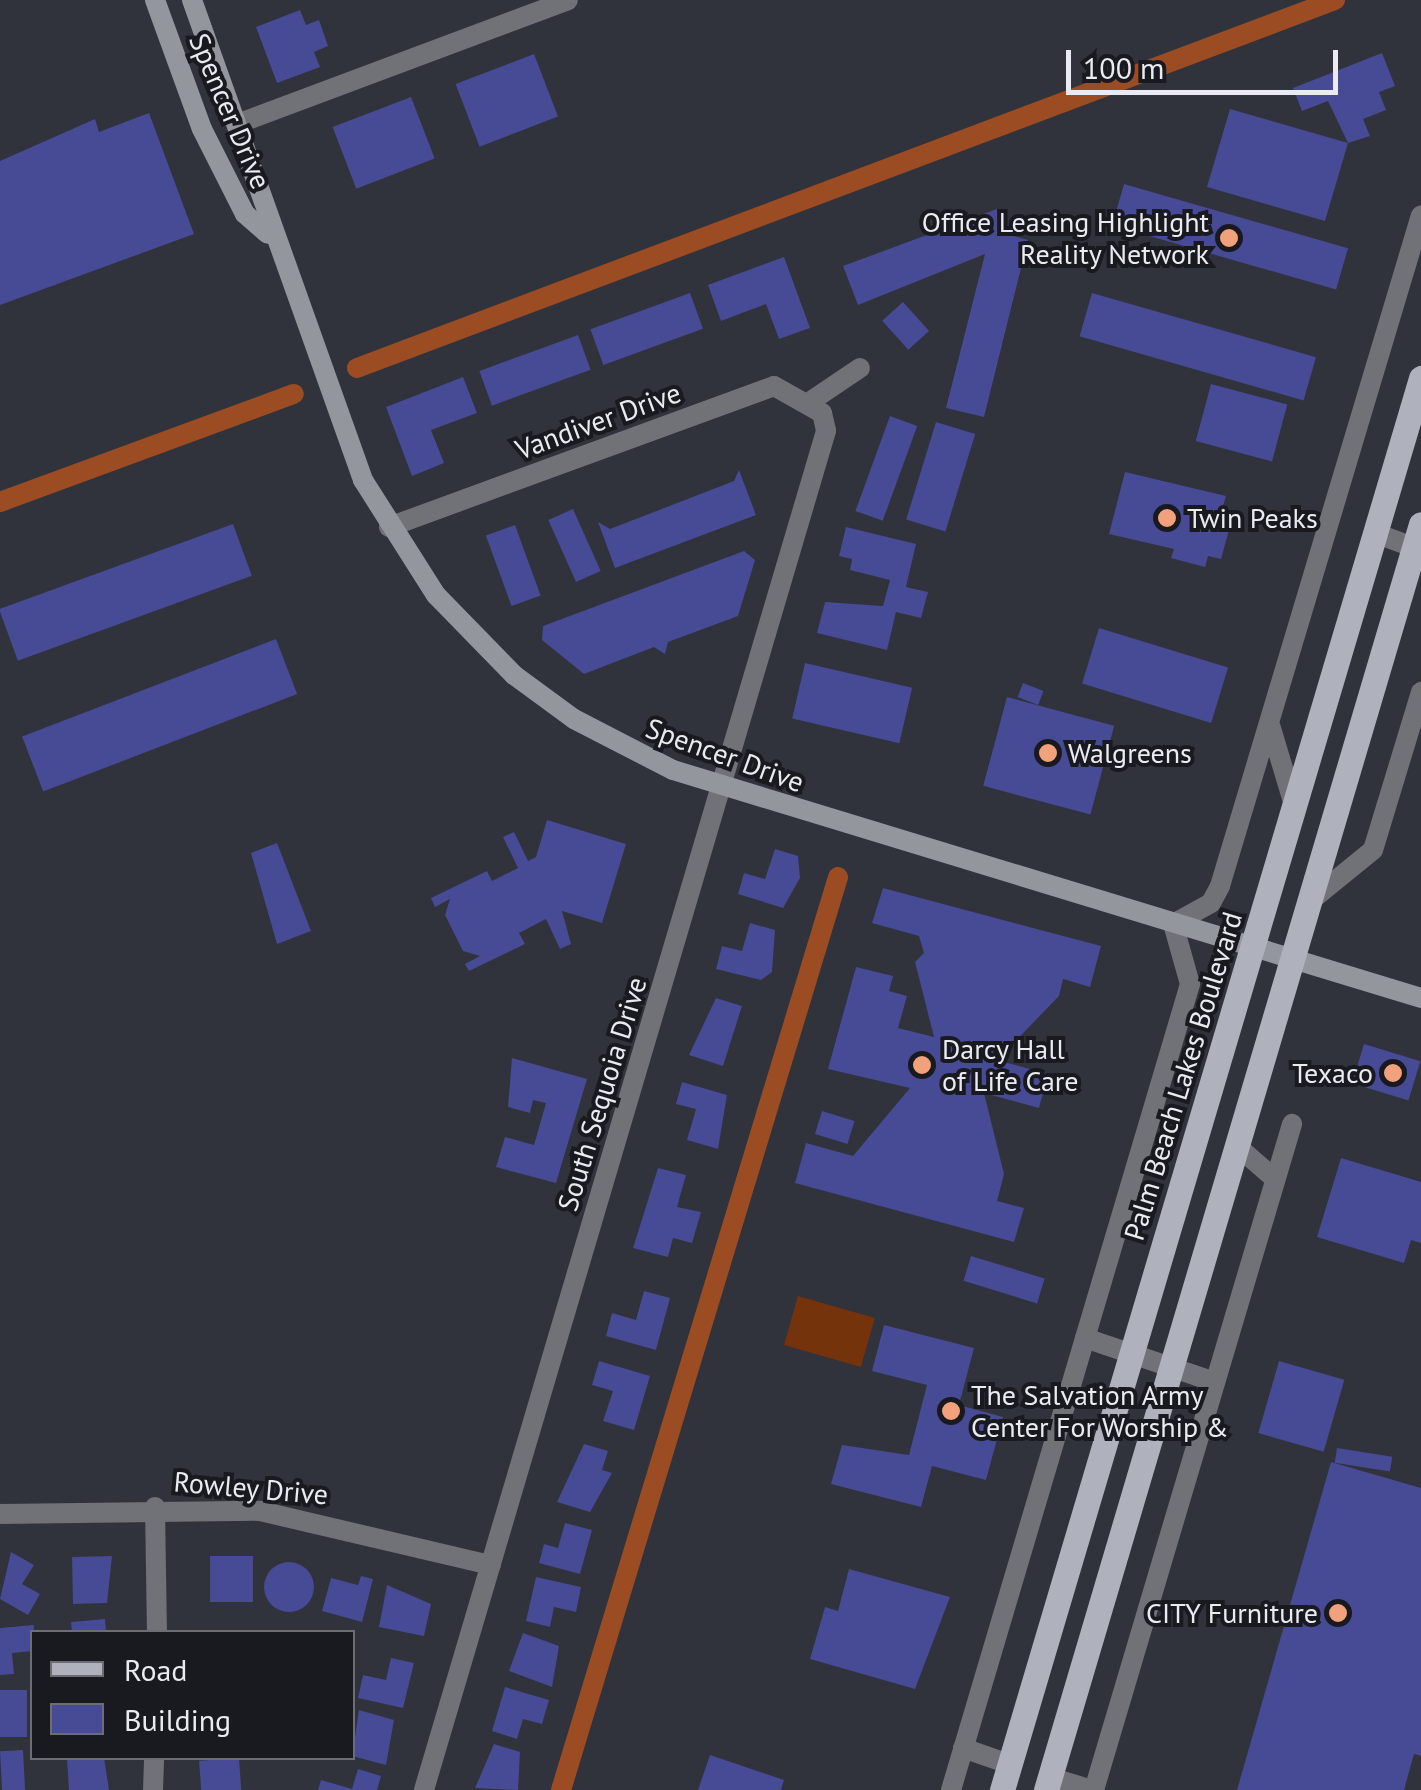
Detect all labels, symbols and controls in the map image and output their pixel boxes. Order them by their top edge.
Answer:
street label: Spencer Drive [182,28,278,194]
scale bar [1071,30,1344,92]
text: 100 m [1083,48,1164,87]
place label: Office Leasing Highlight Reality Network [922,205,1209,271]
marker: Office Leasing Highlight Reality Network [1218,227,1240,249]
street label: Vandiver Drive [511,376,685,466]
place label: Twin Peaks [1187,501,1318,535]
marker: Twin Peaks [1156,507,1178,529]
street label: Spencer Drive [641,711,809,799]
place label: Walgreens [1068,736,1192,770]
marker: Walgreens [1037,742,1059,764]
street label: Palm Beach Lakes Boulevard [1117,908,1249,1244]
street label: South Sequoia Drive [550,973,654,1215]
place label: Darcy Hall of Life Care [942,1032,1079,1098]
marker: Darcy Hall of Life Care [911,1054,933,1076]
place label: Texaco [1292,1056,1373,1090]
marker: Texaco [1382,1062,1404,1084]
place label: The Salvation Army Center For Worship & [971,1378,1229,1444]
marker: The Salvation Army Center For Worship & [940,1400,962,1422]
street label: Rowley Drive [172,1464,330,1512]
place label: CITY Furniture [1145,1596,1318,1630]
marker: CITY Furniture [1327,1602,1349,1624]
legend [30,1630,355,1760]
text: Road [124,1650,188,1689]
text: Building [124,1700,231,1739]

